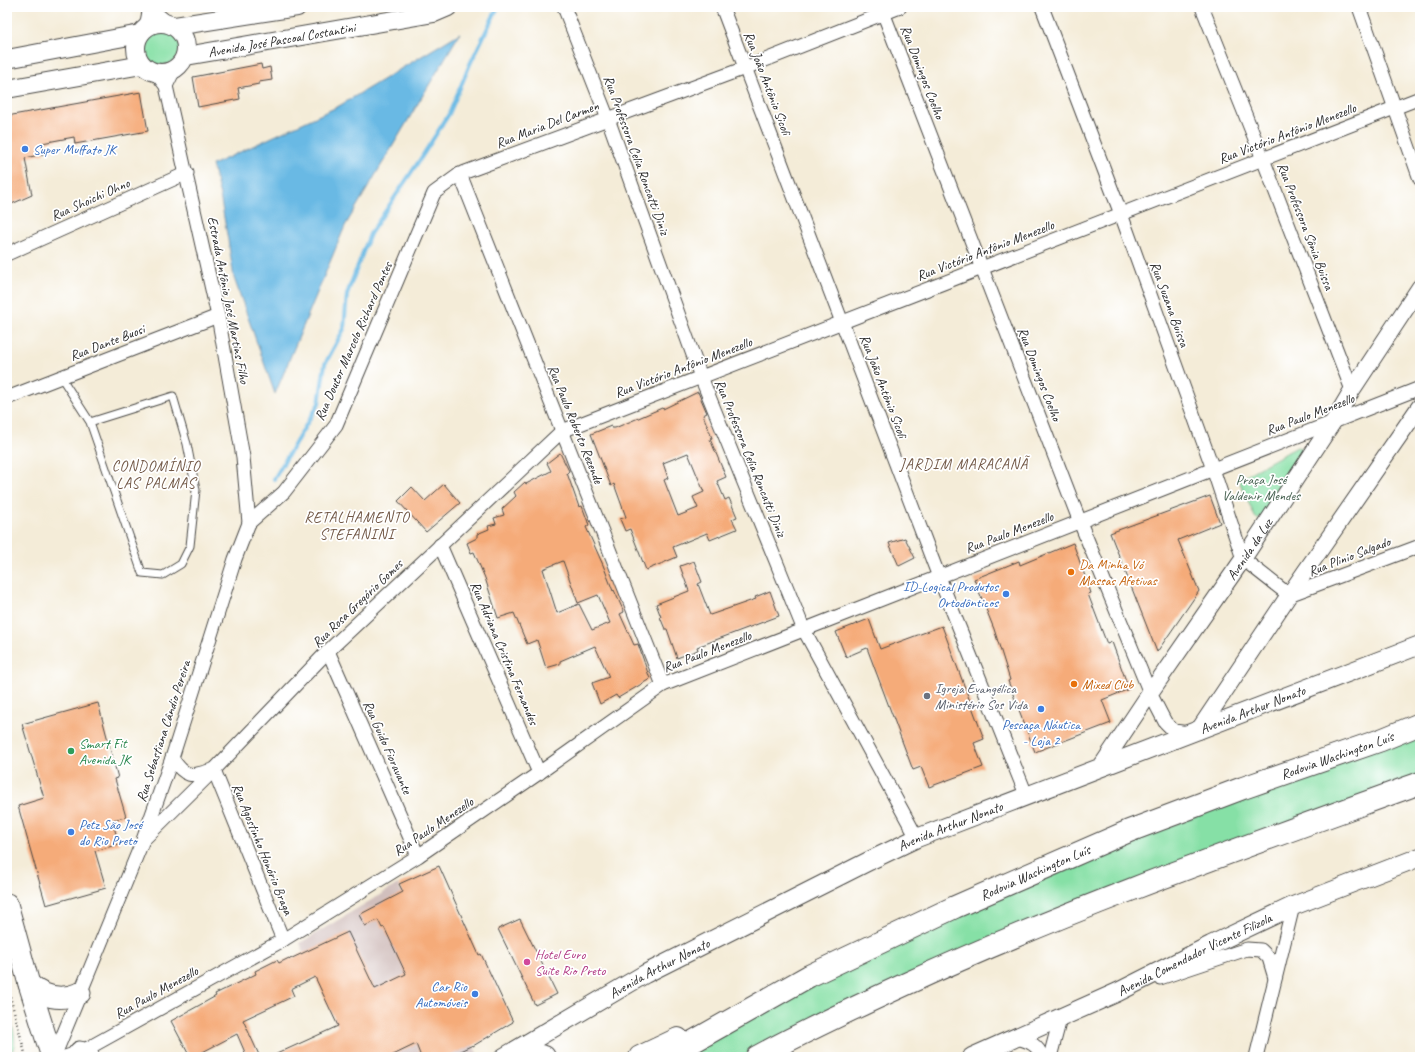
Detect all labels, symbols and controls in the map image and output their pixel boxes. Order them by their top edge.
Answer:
street label: Avenida José Pascoal Costantini [207,18,359,61]
street label: Rua Domingos Coelho [897,23,949,123]
street label: Rua João Antônio Sicoli [740,29,796,139]
street label: Rua Professora Celia Roncatti Diniz [600,73,674,239]
street label: Rua Maria Del Carmen [493,97,602,152]
street label: Rua Victório Antônio Menezello [1216,99,1359,167]
place label: Super Muffato JK [33,141,119,158]
marker: Super Muffato JK [20,144,30,154]
street label: Rua Professora Sônia Buissa [1273,160,1338,293]
street label: Rua Shoichi Ohno [48,174,133,224]
street label: Estrada Antônio José Martins Filho [204,215,253,386]
street label: Rua Victório Antônio Menezello [914,216,1057,284]
street label: Rua Doutor Marcelo Richard Pontes [311,258,397,423]
street label: Rua Suzana Buissa [1146,259,1193,350]
street label: Rua Dante Buosi [67,320,149,364]
street label: Rua Domingos Coelho [1014,325,1066,425]
street label: Rua João Antônio Sicoli [856,332,912,442]
street label: Rua Victório Antônio Menezello [612,333,755,401]
street label: Rua Paulo Roberto Rezende [544,362,608,487]
street label: Rua Professora Celia Roncatti Diniz [711,377,791,541]
street label: Rua Paulo Menezello [1264,389,1358,439]
district label: JARDIM MARACANÃ [899,455,1031,474]
district label: CONDOMÍNIO LAS PALMAS [112,457,201,493]
park label: Praça José Valdenir Mendes [1222,471,1301,504]
street label: Rua Paulo Menezello [963,507,1057,557]
district label: RETALHAMENTO STEFANINI [304,508,410,544]
street label: Avenida da Luz [1223,514,1277,583]
street label: Rua Plinio Salgado [1306,532,1395,580]
street label: Rua Rosa Gregório Gomes [308,555,407,651]
place label: Da Minha Vó Massas Afetivas [1079,556,1158,589]
marker: Da Minha Vó Massas Afetivas [1066,567,1076,577]
place label: ID-Logical Produtos Ortodônticos [903,578,999,611]
street label: Rua Adriana Cristina Fernandes [467,579,543,729]
marker: ID-Logical Produtos Ortodônticos [1001,589,1011,599]
street label: Rua Paulo Menezello [661,626,755,676]
street label: Rua Sebastiana Cândio Pereira [133,657,195,804]
place label: Mixed Club [1082,676,1134,693]
marker: Mixed Club [1069,679,1079,689]
place label: Igreja Evangélica Ministério Sos Vida [935,680,1029,713]
street label: Avenida Arthur Nonato [1198,682,1309,738]
marker: Igreja Evangélica Ministério Sos Vida [922,691,932,701]
street label: Rua Guido Fioravante [359,698,416,798]
marker: Pescaça Náutica - Loja 2 [1036,704,1046,714]
place label: Pescaça Náutica - Loja 2 [1002,716,1081,749]
street label: Rodovia Washington Luís [1278,727,1397,783]
place label: Smart Fit Avenida JK [79,735,133,768]
marker: Smart Fit Avenida JK [66,746,76,756]
street label: Rua Agostinho Honório Braga [228,781,297,918]
street label: Rua Paulo Menezello [390,793,477,859]
street label: Avenida Arthur Nonato [895,798,1006,855]
place label: Petz São José do Rio Preto [79,816,144,849]
marker: Petz São José do Rio Preto [66,827,76,837]
street label: Rodovia Washington Luís [977,841,1094,904]
street label: Avenida Comendador Vicente Filizola [1115,909,1276,1000]
street label: Avenida Arthur Nonato [606,934,713,1002]
place label: Hotel Euro Suite Rio Preto [535,946,607,979]
marker: Hotel Euro Suite Rio Preto [522,957,532,967]
street label: Rua Paulo Menezello [111,962,202,1022]
place label: Car Rio Automóveis [415,978,468,1011]
marker: Car Rio Automóveis [470,989,480,999]

